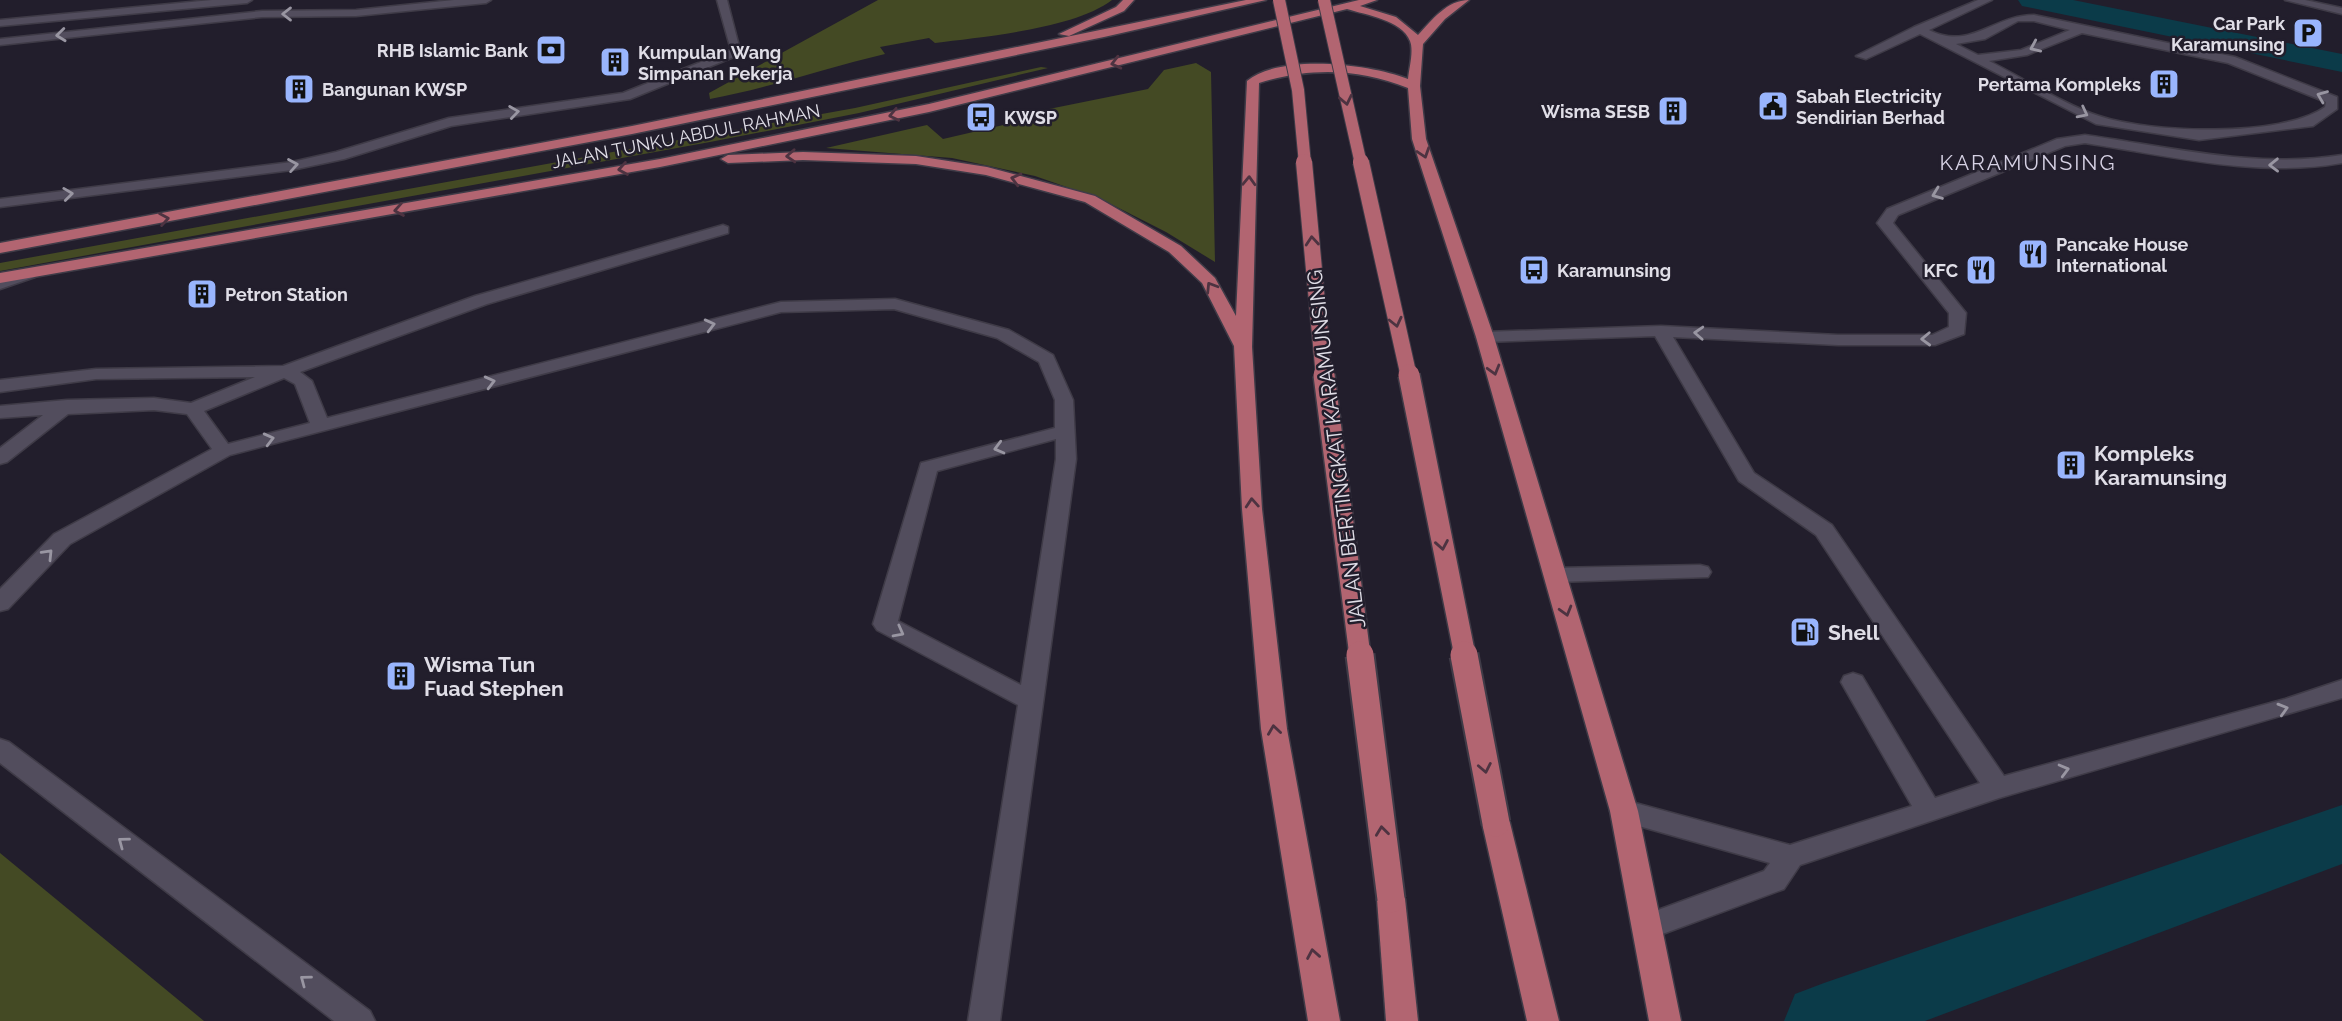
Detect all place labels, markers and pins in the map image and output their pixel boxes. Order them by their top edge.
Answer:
place label: Car Park Karamunsing [2171,13,2286,55]
parking icon: Car Park Karamunsing [2291,16,2325,50]
bank icon: RHB Islamic Bank [534,33,568,67]
place label: RHB Islamic Bank [377,40,529,61]
place label: Kumpulan Wang Simpanan Pekerja [638,42,793,84]
building icon: Kumpulan Wang Simpanan Pekerja [598,45,632,79]
building icon: Pertama Kompleks [2147,67,2181,101]
building icon: Bangunan KWSP [282,72,316,106]
place label: Pertama Kompleks [1978,74,2141,95]
place label: Bangunan KWSP [322,79,467,100]
place label: Sabah Electricity Sendirian Berhad [1796,86,1945,128]
public building icon: Sabah Electricity Sendirian Berhad [1756,89,1790,123]
building icon: Wisma SESB [1656,94,1690,128]
bus stop icon: KWSP [964,100,998,134]
place label: Wisma SESB [1541,101,1650,122]
place label: KWSP [1004,107,1057,128]
place label: Pancake House International [2056,234,2189,276]
restaurant icon: Pancake House International [2016,237,2050,271]
bus stop icon: Karamunsing [1517,253,1551,287]
restaurant icon: KFC [1964,253,1998,287]
place label: Karamunsing [1557,260,1671,281]
place label: KFC [1923,260,1958,281]
building icon: Petron Station [185,277,219,311]
place label: Petron Station [225,284,348,305]
place label: Kompleks Karamunsing [2094,441,2227,490]
building icon: Kompleks Karamunsing [2054,448,2088,482]
fuel station icon: Shell [1788,615,1822,649]
place label: Shell [1828,620,1880,645]
place label: Wisma Tun Fuad Stephen [424,652,564,701]
building icon: Wisma Tun Fuad Stephen [384,659,418,693]

